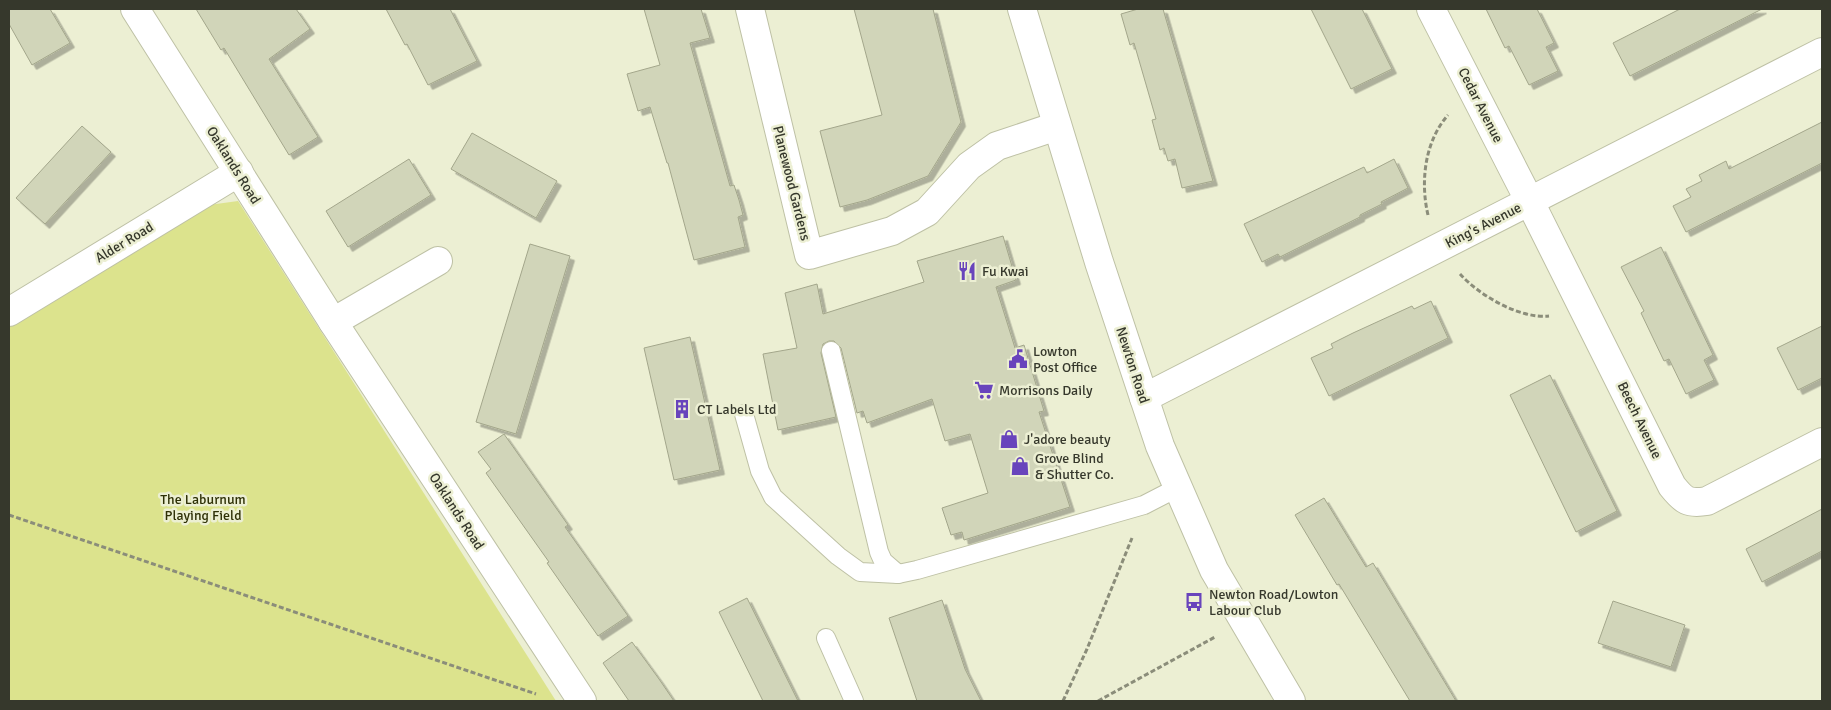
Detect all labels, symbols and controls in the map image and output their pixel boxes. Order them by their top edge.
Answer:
street label: Cedar Avenue [1454,65,1507,146]
street label: Oaklands Road [203,123,264,207]
street label: Planewood Gardens [769,124,814,242]
street label: King's Avenue [1442,199,1524,252]
street label: Alder Road [92,218,157,266]
restaurant icon: Fu Kwai [956,260,978,282]
place label: Fu Kwai [982,263,1029,280]
street label: Newton Road [1112,325,1153,406]
place label: Lowton Post Office [1033,343,1097,376]
public building icon: Lowton Post Office [1007,348,1029,370]
supermarket icon: Morrisons Daily [973,379,995,401]
street label: Beech Avenue [1614,379,1666,462]
place label: Morrisons Daily [999,382,1093,399]
building icon: CT Labels Ltd [671,398,693,420]
place label: CT Labels Ltd [697,401,776,418]
shop icon: J'adore beauty [998,428,1020,450]
place label: J'adore beauty [1024,431,1111,448]
place label: Grove Blind & Shutter Co. [1035,450,1114,483]
shop icon: Grove Blind & Shutter Co. [1009,455,1031,477]
street label: Oaklands Road [425,470,488,553]
park label: The Laburnum Playing Field [160,491,246,524]
place label: Newton Road/Lowton Labour Club [1209,586,1338,619]
bus stop icon: Newton Road/Lowton Labour Club [1183,591,1205,613]

